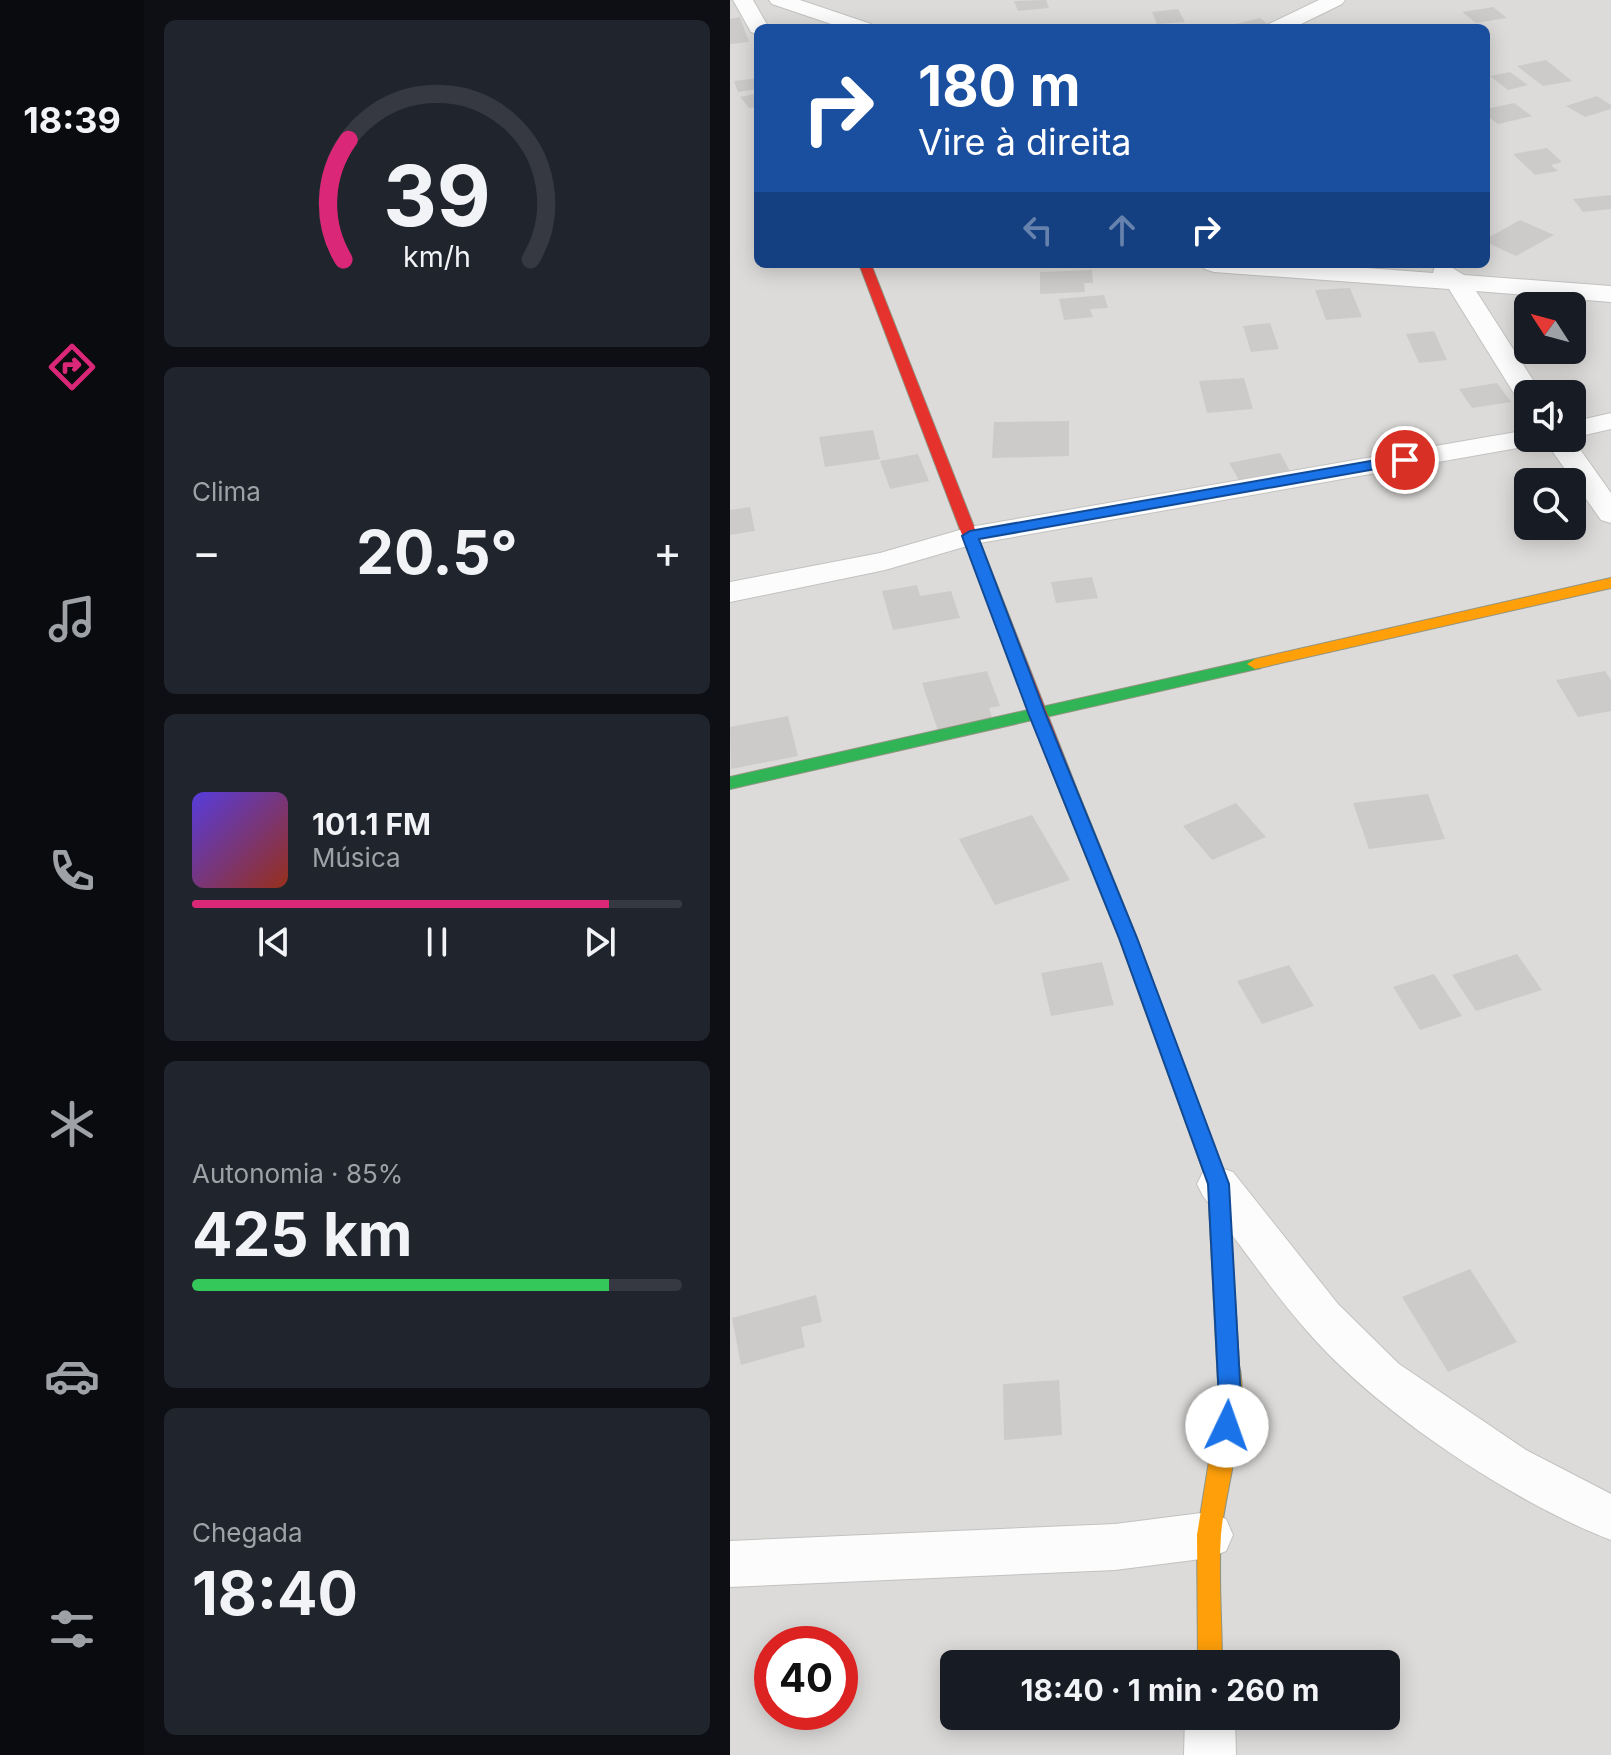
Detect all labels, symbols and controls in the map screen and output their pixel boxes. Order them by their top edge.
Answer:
text: 180 m [918,52,1081,120]
icon: right [786,56,890,160]
text: 18:39 [23,98,121,142]
text: Vire à direita [918,120,1132,164]
text: 39 [383,144,491,245]
icon: left [1016,208,1060,252]
icon: ahead [1100,208,1144,252]
icon: right [1184,208,1228,252]
text: km/h [403,239,471,274]
north arrow [1514,292,1586,364]
map controls [1514,292,1586,540]
icon: directions [44,339,100,395]
button: sound [1514,380,1586,452]
pin [1371,426,1439,494]
icon: arrive [1383,438,1427,482]
button: search [1514,468,1586,540]
text: Clima [192,476,261,507]
text: 20.5° [356,516,518,588]
text: − [192,525,221,579]
text: + [653,525,682,579]
icon: music [44,591,100,647]
text: 101.1 FM [312,806,431,842]
text: Música [312,842,401,873]
icon: phone [44,843,100,899]
icon: previous [252,920,296,964]
icon: pause [415,920,459,964]
icon: next [578,920,622,964]
icon: climate [44,1096,100,1152]
text: Autonomia · 85% [192,1158,403,1189]
text: 425 km [192,1198,413,1270]
icon: car [44,1348,100,1404]
position arrow [1185,1384,1269,1468]
text: Chegada [192,1517,303,1548]
text: 18:40 [192,1557,358,1629]
icon: filters [44,1601,100,1657]
speed limit sign: 40 [754,1626,858,1730]
text: 18:40 · 1 min · 260 m [1021,1672,1319,1708]

